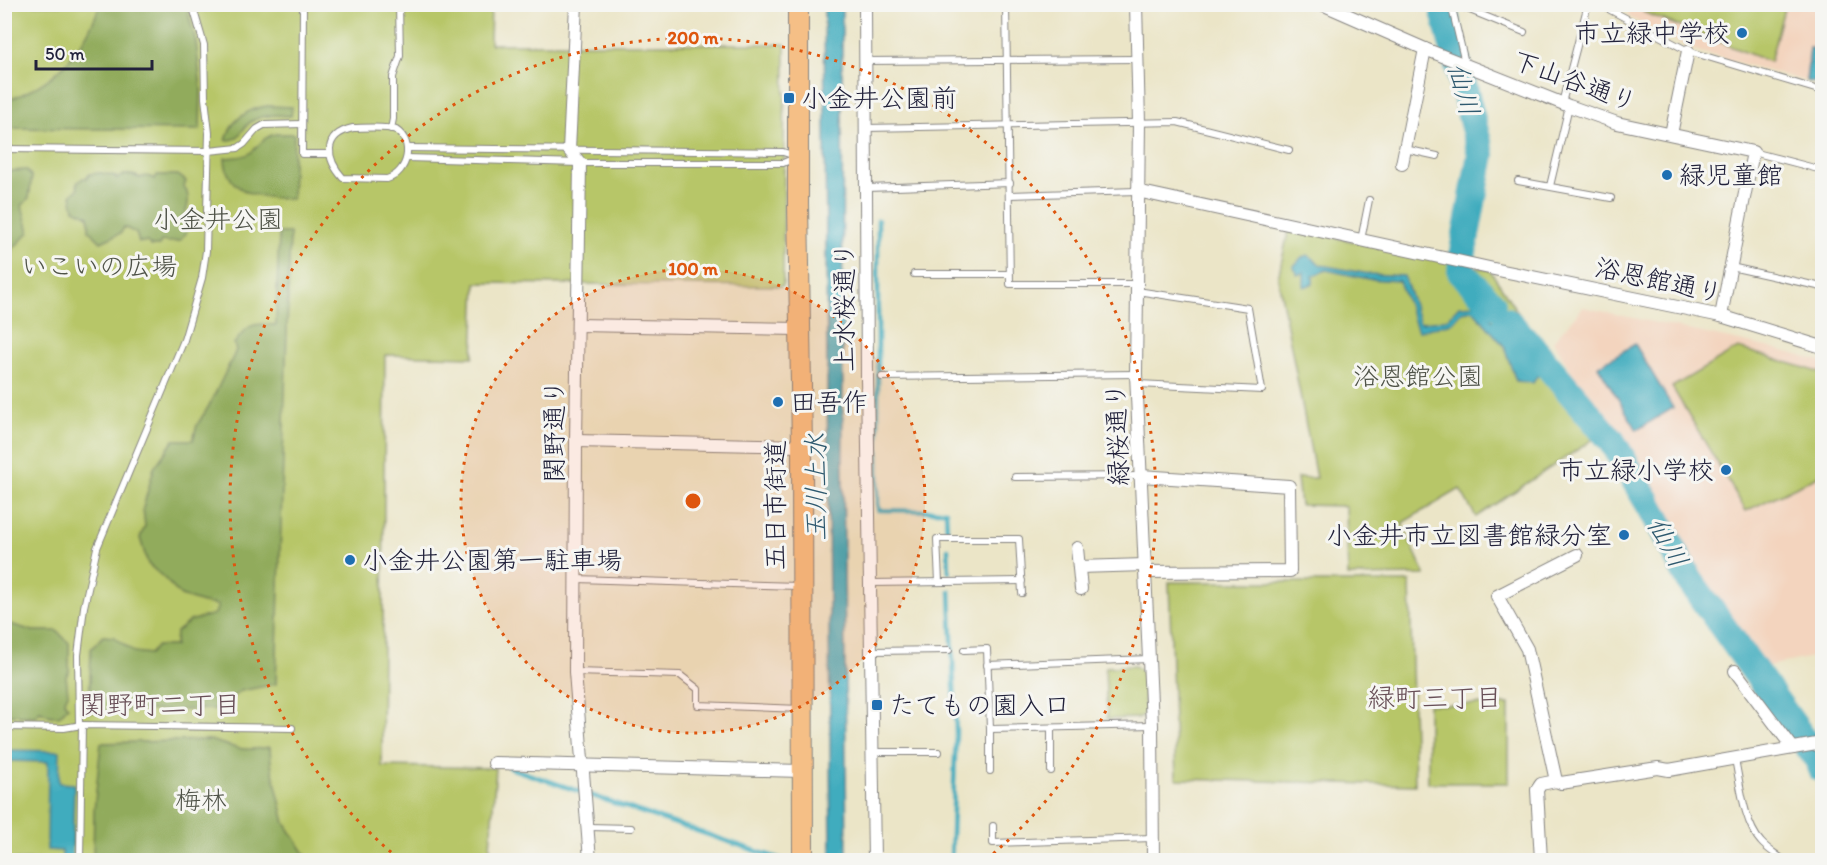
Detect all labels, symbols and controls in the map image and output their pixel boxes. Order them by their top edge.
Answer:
place label: 市立緑中学校 [1574,17,1730,49]
marker: 市立緑中学校 [1735,26,1749,40]
text: 200 m [668,27,719,49]
scale bar [36,33,152,71]
text: 50 m [45,43,85,65]
street label: 下山谷通り [1508,44,1642,118]
water label: 仙川 [1441,59,1487,119]
place label: 小金井公園前 [801,82,957,114]
marker: 小金井公園前 [782,91,796,105]
place label: 緑児童館 [1679,159,1783,191]
marker: 緑児童館 [1660,168,1674,182]
park label: 小金井公園 [153,203,283,235]
street label: 上水桜通り [828,242,860,372]
park label: いこいの広場 [21,250,177,282]
street label: 浴恩館通り [1592,251,1726,309]
text: 100 m [668,258,719,280]
park label: 浴恩館公園 [1353,360,1483,392]
street label: 関野通り [538,379,570,483]
street label: 緑桜通り [1099,381,1135,487]
place label: 田吾作 [790,386,868,418]
marker: 田吾作 [771,395,785,409]
water label: 玉川上水 [799,433,832,541]
street label: 五日市街道 [759,440,791,570]
place label: 市立緑小学校 [1558,454,1714,486]
marker: 市立緑小学校 [1719,463,1733,477]
centre of rings [683,491,703,511]
water label: 仙川 [1640,510,1696,574]
place label: 小金井市立図書館緑分室 [1326,519,1612,551]
marker: 小金井市立図書館緑分室 [1617,528,1631,542]
place label: 小金井公園第一駐車場 [362,544,622,576]
marker: 小金井公園第一駐車場 [343,553,357,567]
district label: 緑町三丁目 [1368,681,1503,714]
district label: 関野町二丁目 [79,688,241,721]
place label: たてもの園入口 [889,689,1070,721]
marker: たてもの園入口 [870,698,884,712]
park label: 梅林 [175,784,227,816]

